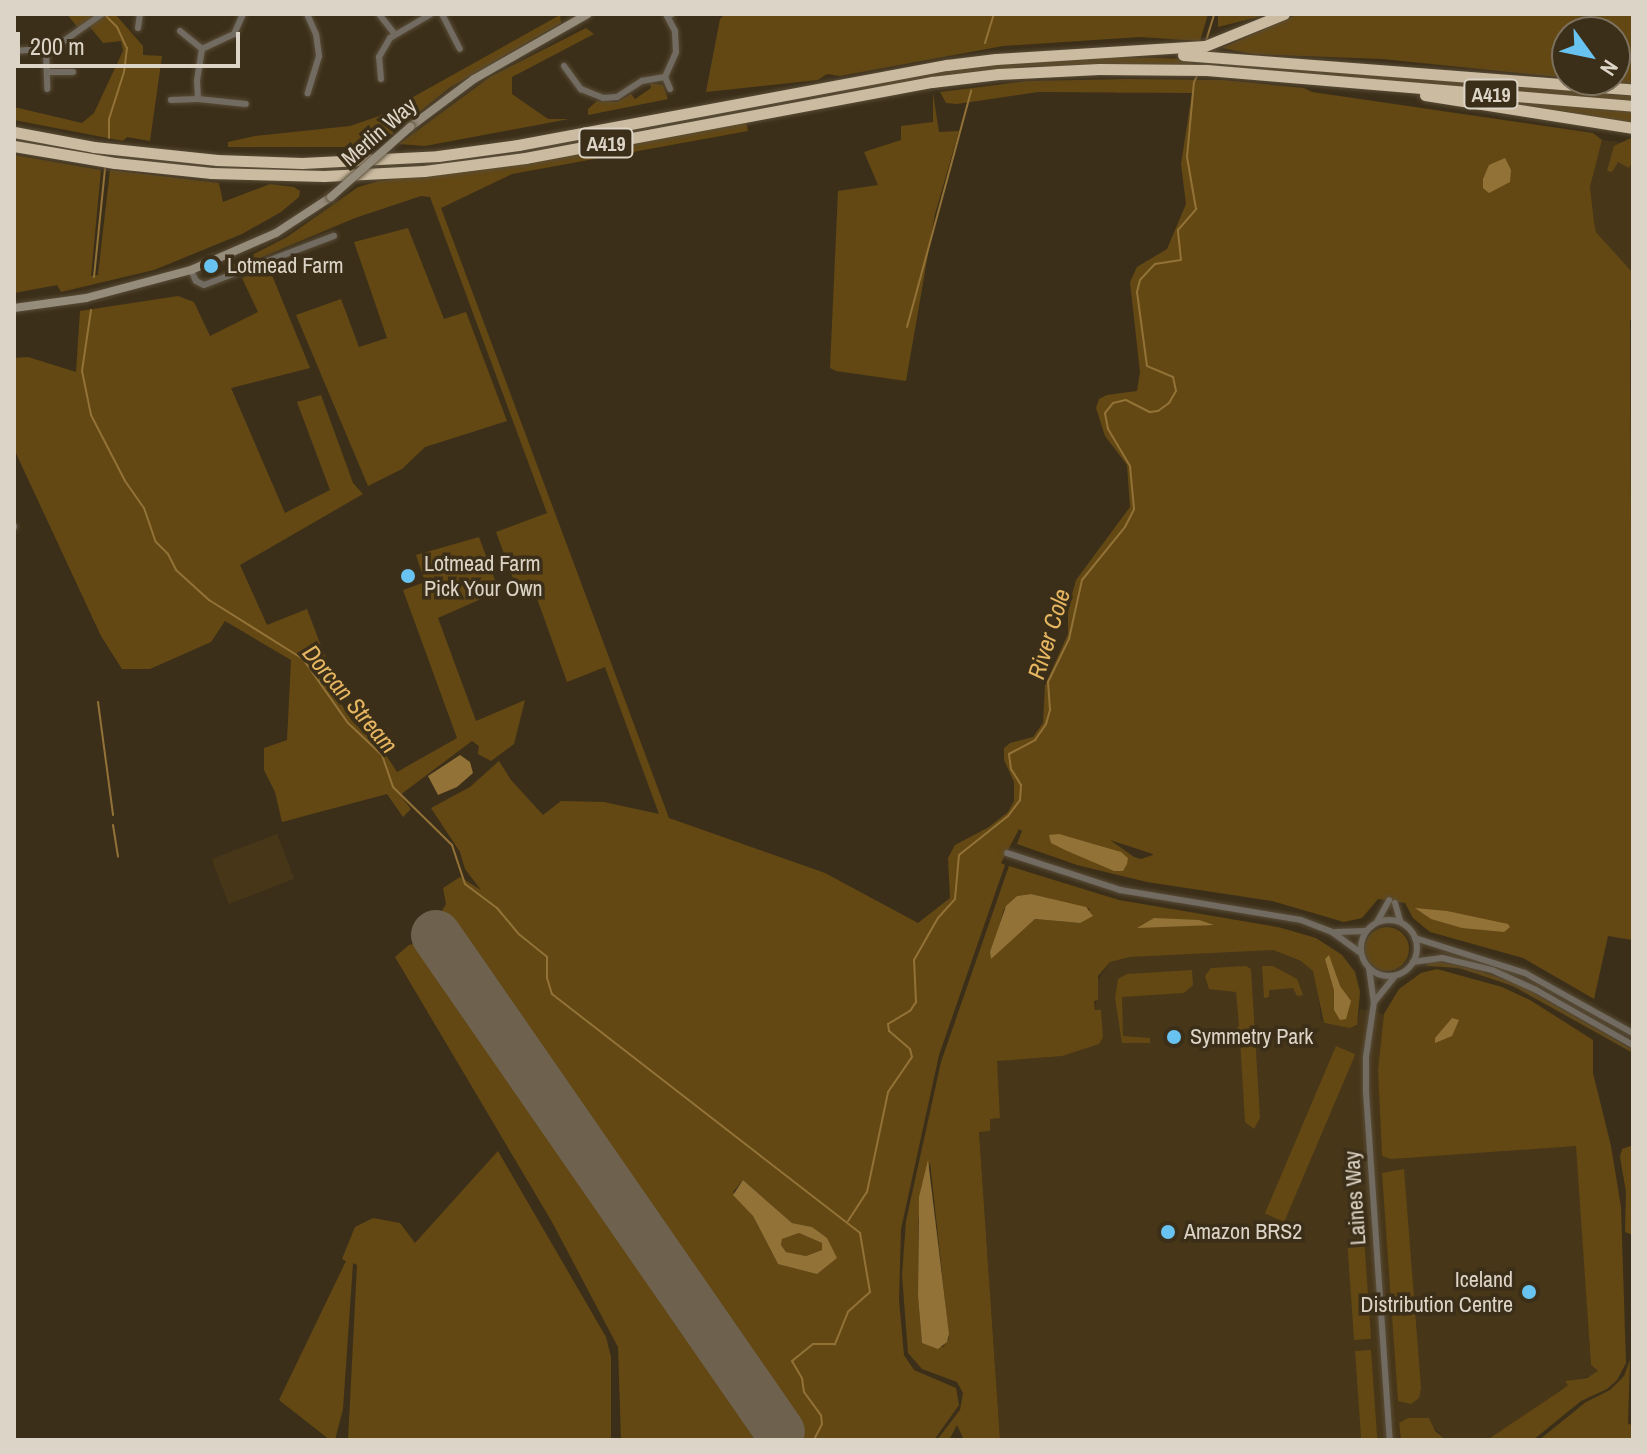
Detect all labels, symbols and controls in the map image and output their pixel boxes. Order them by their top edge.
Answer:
scale bar [20,16,244,66]
north arrow [1551,16,1631,96]
text: 200 m [30,30,85,62]
text: N [1593,54,1626,82]
road number: A419 [1463,78,1519,110]
street label: Merlin Way [336,92,422,172]
road number: A419 [578,127,634,159]
place label: Lotmead Farm [227,253,343,279]
marker: Lotmead Farm [202,257,220,275]
place label: Lotmead Farm Pick Your Own [424,550,543,602]
marker: Lotmead Farm Pick Your Own [399,567,417,585]
water label: River Cole [1022,585,1076,683]
water label: Dorcan Stream [296,639,404,759]
place label: Symmetry Park [1190,1024,1313,1050]
marker: Symmetry Park [1165,1028,1183,1046]
street label: Laines Way [1339,1150,1371,1246]
place label: Amazon BRS2 [1184,1219,1302,1245]
marker: Amazon BRS2 [1159,1223,1177,1241]
place label: Iceland Distribution Centre [1361,1266,1513,1318]
marker: Iceland Distribution Centre [1520,1283,1538,1301]

